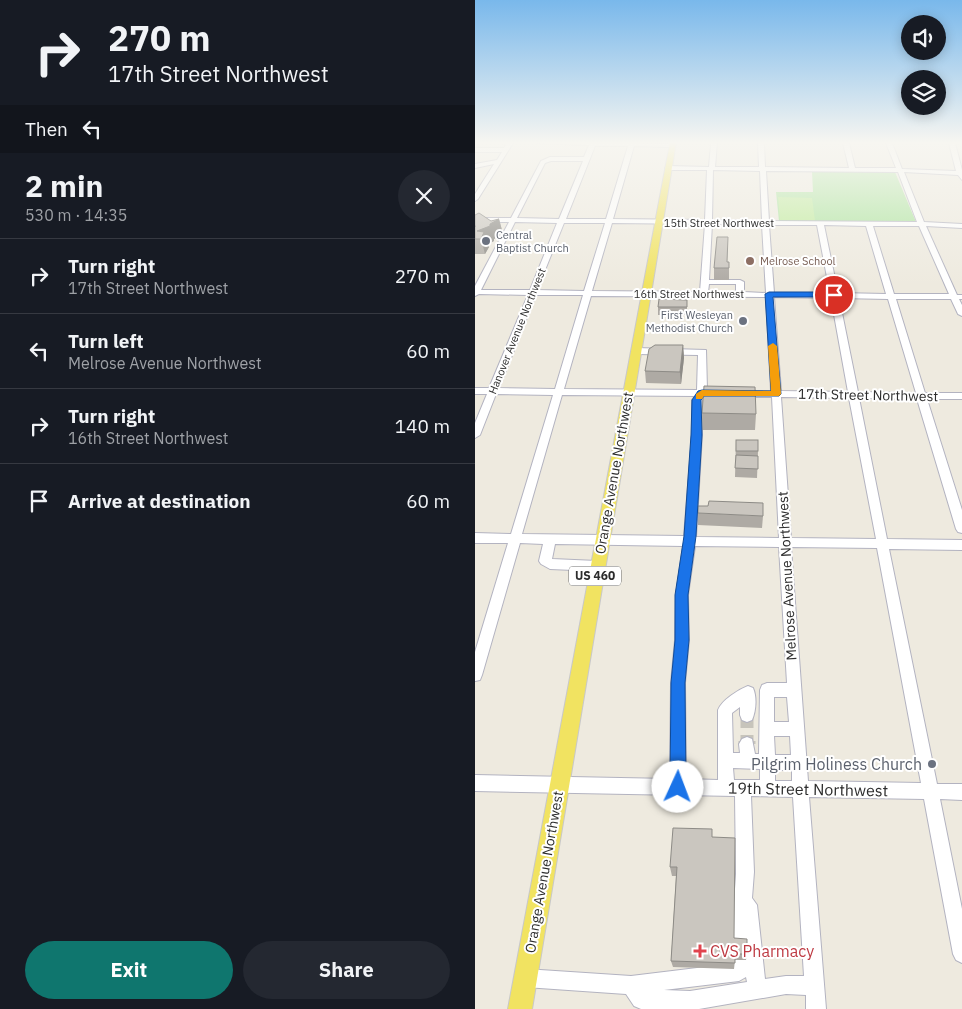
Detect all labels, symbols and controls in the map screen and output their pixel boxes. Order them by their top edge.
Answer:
text: 270 m [108,15,211,61]
map controls [901,15,946,115]
button: sound [901,15,946,60]
icon: right [25,20,90,85]
text: 17th Street Northwest [108,59,329,88]
button: layers [901,70,946,115]
icon: left [78,115,106,143]
text: Then [25,117,68,141]
text: 2 min [25,166,103,205]
button: close [398,170,450,222]
text: 530 m · 14:35 [25,205,127,225]
street label: 15th Street Northwest [664,216,774,230]
place label: Central Baptist Church [496,228,569,255]
marker: Central Baptist Church [480,235,492,247]
text: Turn right [68,254,155,278]
place label: Melrose School [760,254,836,268]
marker: Melrose School [744,255,756,267]
icon: right [25,262,53,290]
text: 270 m [395,264,450,288]
street label: Hanover Avenue Northwest [485,266,549,396]
pin [813,274,855,316]
text: 17th Street Northwest [68,278,228,298]
icon: arrive [820,281,848,309]
street label: 16th Street Northwest [634,287,744,301]
place label: First Wesleyan Methodist Church [646,308,733,335]
marker: First Wesleyan Methodist Church [737,315,749,327]
text: Turn left [68,329,144,353]
icon: left [25,337,53,365]
text: 60 m [406,339,450,363]
text: Melrose Avenue Northwest [68,353,262,373]
street label: 17th Street Northwest [798,385,938,405]
street label: Orange Avenue Northwest [591,390,637,556]
text: Turn right [68,404,155,428]
icon: right [25,412,53,440]
text: 140 m [395,414,450,438]
text: 16th Street Northwest [68,428,228,448]
icon: arrive [25,487,53,515]
text: Arrive at destination [68,489,251,513]
text: 60 m [406,489,450,513]
street label: Melrose Avenue Northwest [774,491,800,661]
road number: US 460 [569,566,621,586]
place label: Pilgrim Holiness Church [751,754,922,774]
marker: Pilgrim Holiness Church [926,758,938,770]
position arrow [651,760,703,812]
street label: 19th Street Northwest [728,778,888,800]
street label: Orange Avenue Northwest [521,789,567,955]
button: Exit [25,941,233,999]
button: Share [243,941,450,999]
place label: CVS Pharmacy [710,941,814,961]
marker: CVS Pharmacy [694,945,706,957]

